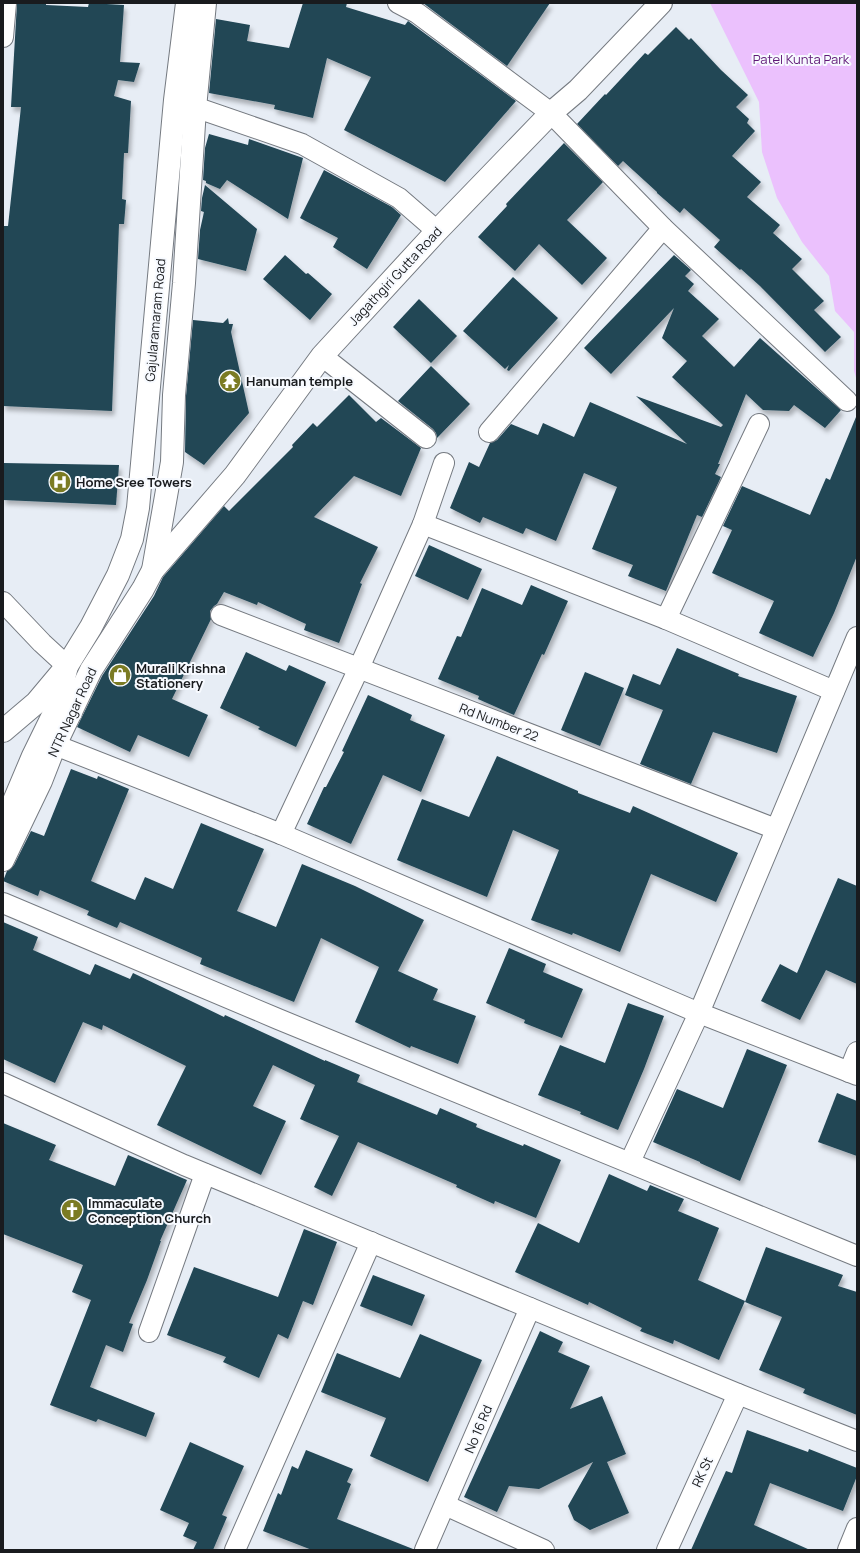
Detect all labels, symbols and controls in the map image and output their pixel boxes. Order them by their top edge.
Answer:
park label: Patel Kunta Park [753,50,850,68]
street label: Jagathgiri Gutta Road [344,223,446,329]
street label: Gajularamaram Road [141,258,169,382]
temple icon: Hanuman temple [217,368,243,394]
place label: Hanuman temple [246,372,353,390]
hospital icon: Home Sree Towers [47,469,73,495]
place label: Home Sree Towers [76,473,192,491]
place label: Murali Krishna Stationery [136,659,226,692]
shop icon: Murali Krishna Stationery [107,662,133,688]
street label: NTR Nagar Road [43,664,101,760]
street label: Rd Number 22 [457,699,541,745]
place label: Immaculate Conception Church [88,1194,211,1227]
church icon: Immaculate Conception Church [59,1197,85,1223]
street label: No 16 Rd [460,1402,496,1456]
street label: RK St [687,1454,717,1490]

